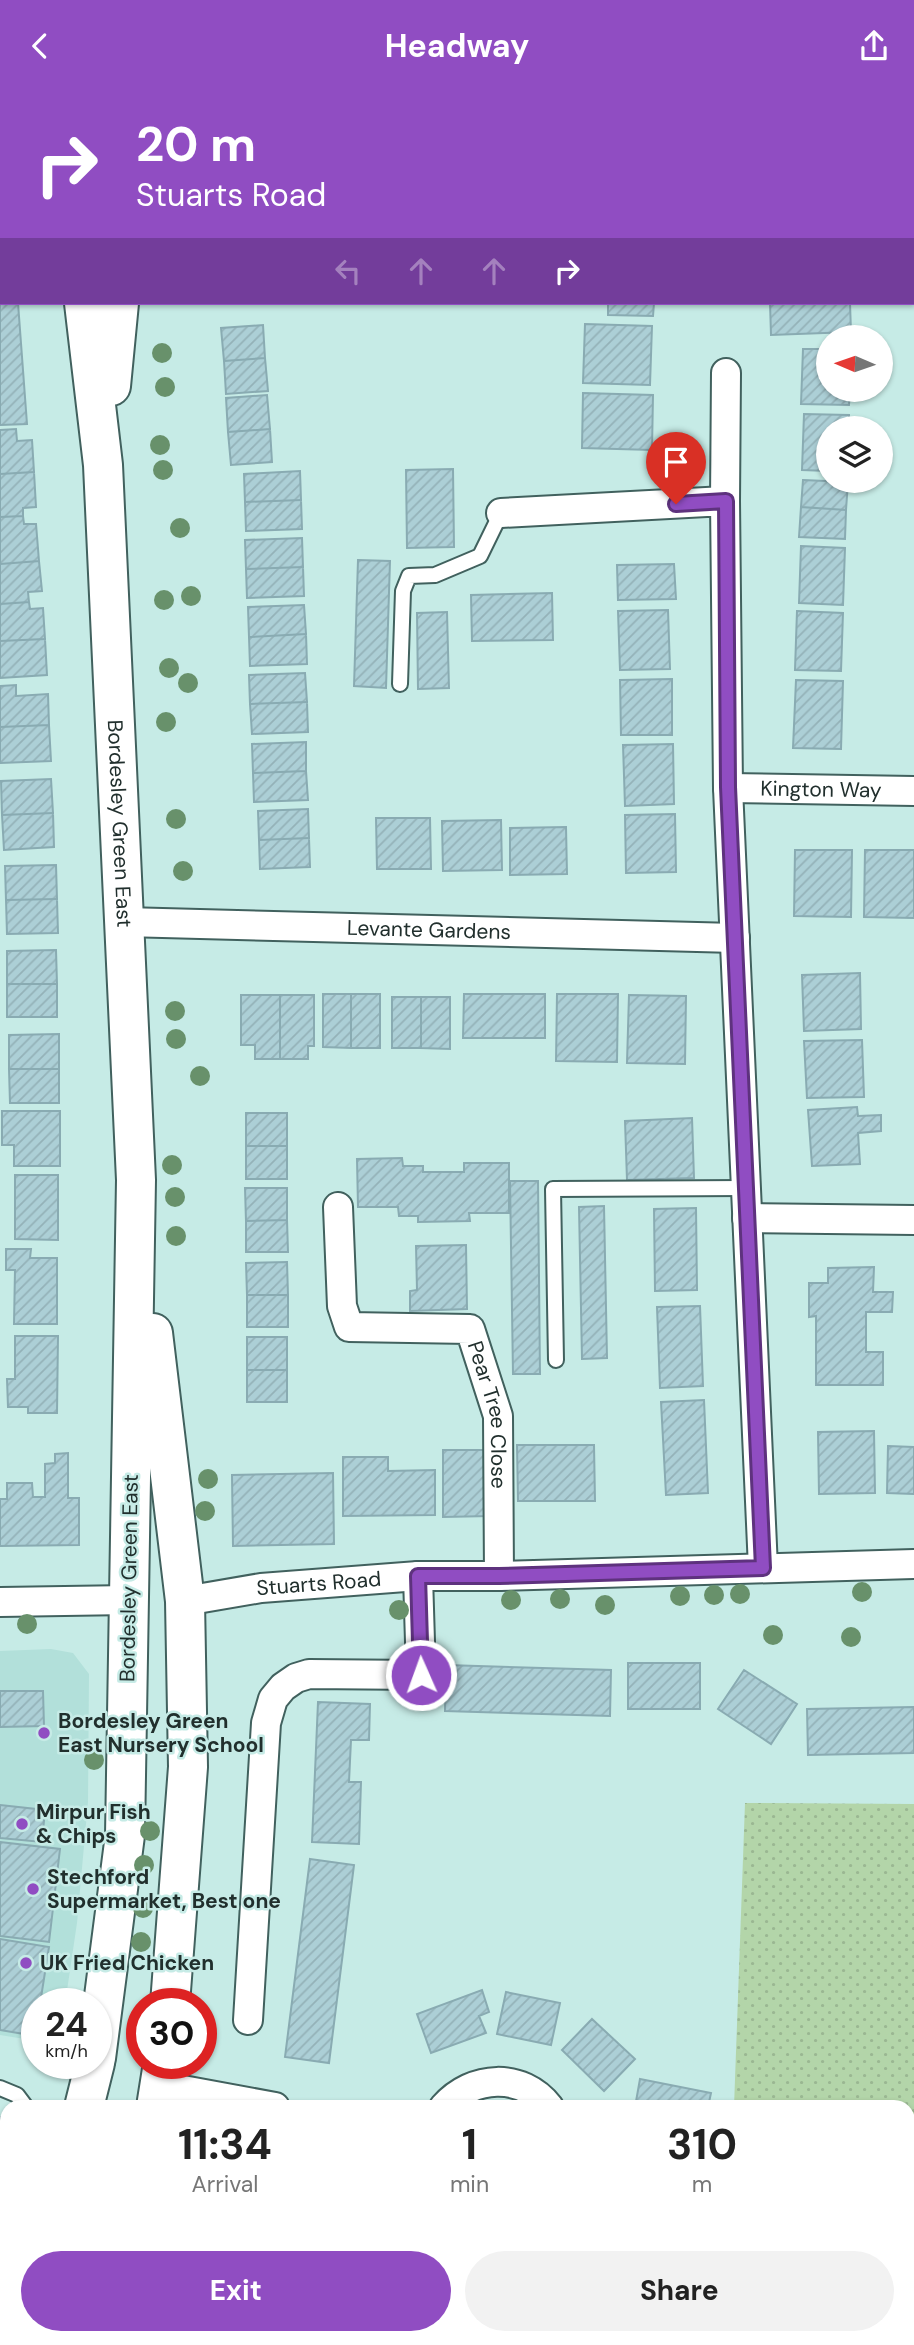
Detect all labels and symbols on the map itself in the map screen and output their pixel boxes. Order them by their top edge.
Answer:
north arrow [816,325,892,403]
pin [646,432,706,504]
street label: Bordesley Green East [101,719,138,928]
street label: Kington Way [760,775,882,804]
street label: Levante Gardens [346,914,511,946]
street label: Pear Tree Close [461,1338,512,1489]
street label: Bordesley Green East [113,1474,145,1682]
street label: Stuarts Road [255,1565,382,1602]
position arrow [384,1638,458,1712]
place label: Bordesley Green East Nursery School [58,1707,264,1759]
marker: Bordesley Green East Nursery School [36,1725,52,1741]
place label: Mirpur Fish & Chips [36,1798,151,1850]
marker: Mirpur Fish & Chips [14,1816,30,1832]
place label: Stechford Supermarket, Best one [47,1863,281,1915]
marker: Stechford Supermarket, Best one [25,1881,41,1897]
place label: UK Fried Chicken [40,1949,214,1977]
marker: UK Fried Chicken [18,1955,34,1971]
speed limit sign: 30 [126,1988,217,2079]

